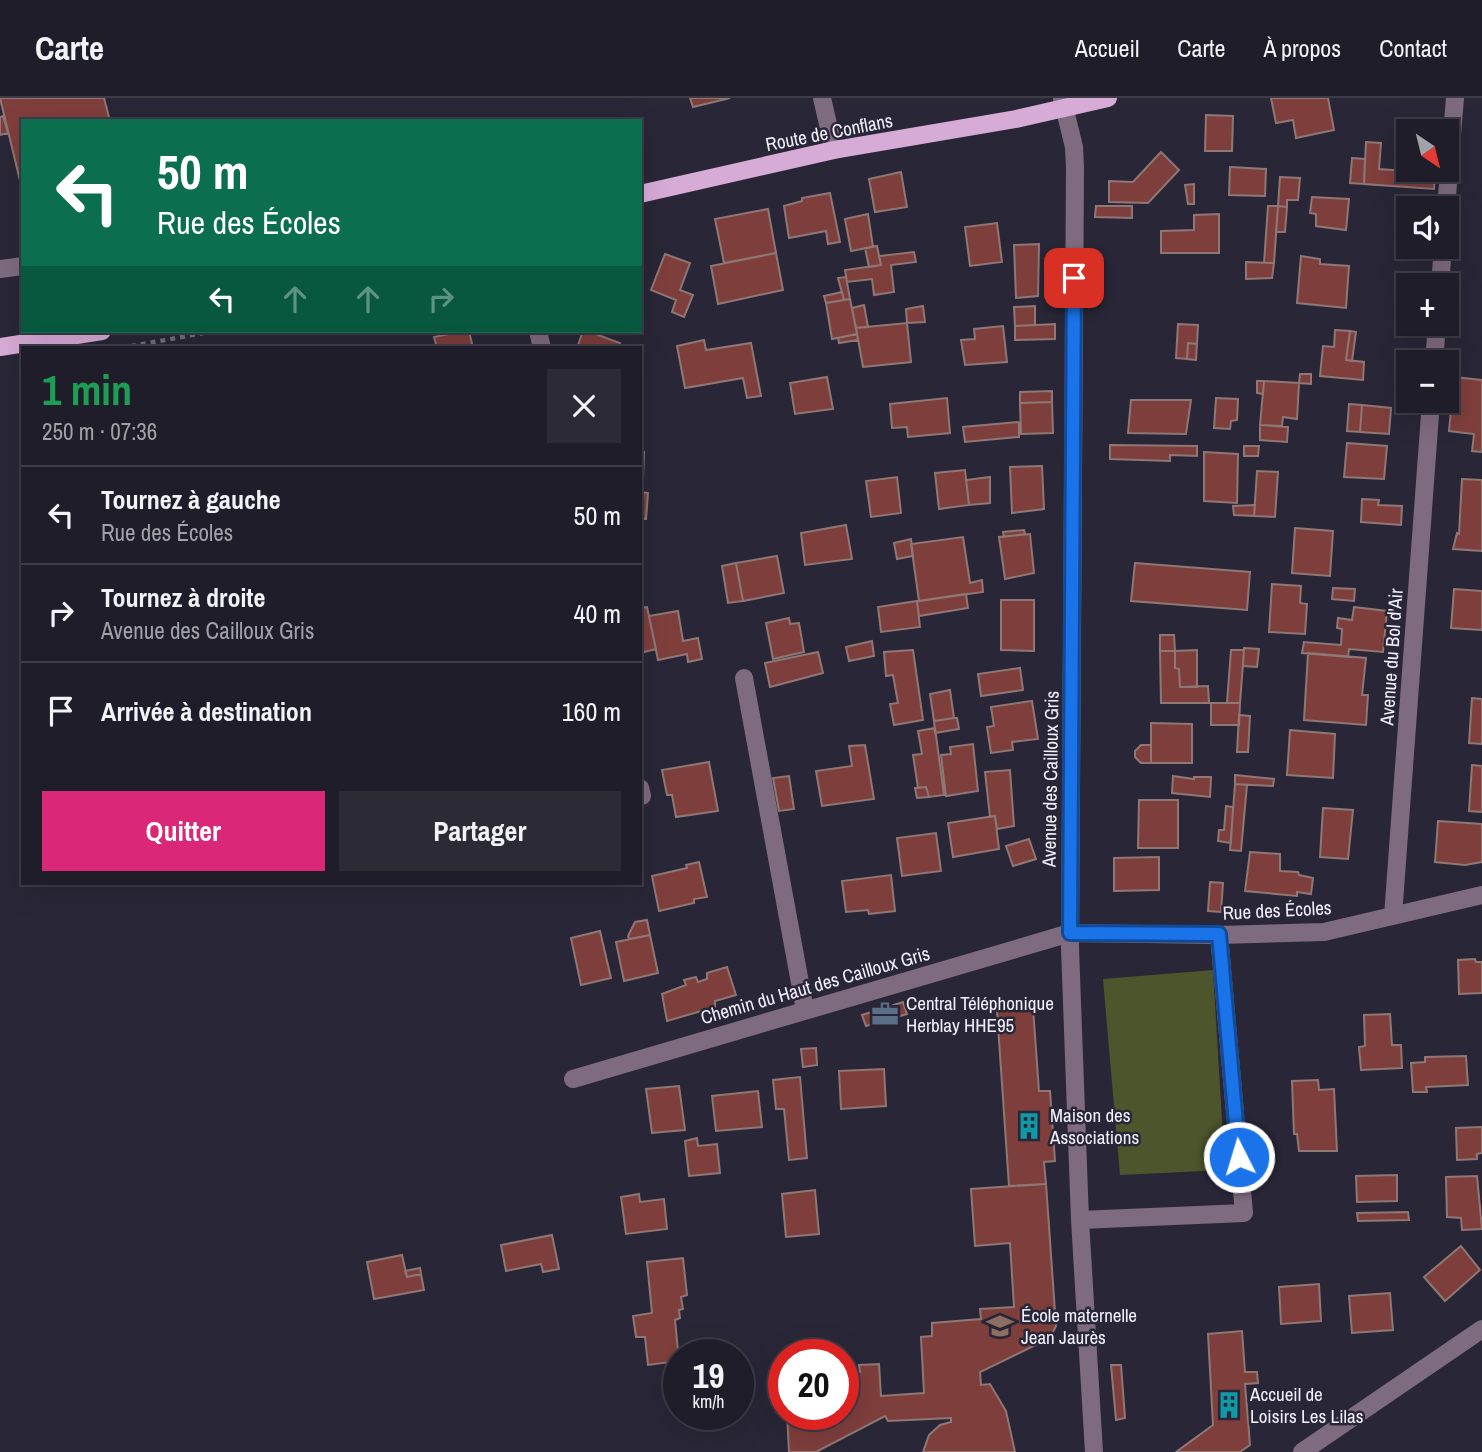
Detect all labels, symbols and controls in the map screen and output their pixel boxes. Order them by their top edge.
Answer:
text: Carte [35,26,104,70]
text: Accueil [1075,32,1139,64]
text: Carte [1177,32,1225,64]
text: À propos [1263,32,1341,64]
text: Contact [1379,32,1447,64]
street label: Route de Conflans [763,107,895,157]
north arrow [1396,119,1460,182]
map controls [1396,119,1459,413]
text: 50 m [157,138,249,204]
icon: left [42,147,133,238]
button: sound [1396,196,1459,259]
text: Rue des Écoles [157,201,341,244]
pin [1044,248,1104,308]
icon: arrive [1055,259,1093,297]
button: + [1396,273,1459,336]
icon: left [203,280,241,318]
icon: ahead [276,280,314,318]
icon: ahead [349,280,387,318]
icon: right [422,280,460,318]
button: − [1396,350,1459,413]
text: 1 min [42,362,132,418]
button: close [547,369,621,443]
text: 250 m · 07:36 [42,416,157,447]
text: Tournez à gauche [101,482,281,517]
icon: left [42,496,80,534]
text: 50 m [574,498,621,533]
text: Rue des Écoles [101,517,233,548]
text: Tournez à droite [101,580,265,615]
street label: Avenue du Bol d'Air [1373,587,1409,727]
icon: right [42,594,80,632]
text: 40 m [574,596,621,631]
text: Avenue des Cailloux Gris [101,615,315,646]
street label: Avenue des Cailloux Gris [1035,690,1065,868]
icon: arrive [42,692,80,730]
text: Arrivée à destination [101,694,312,729]
text: 160 m [562,694,621,729]
button: Quitter [42,791,325,871]
button: Partager [339,791,621,871]
street label: Rue des Écoles [1222,894,1332,926]
street label: Chemin du Haut des Cailloux Gris [697,940,933,1030]
place label: Central Téléphonique Herblay HHE95 [906,990,1054,1038]
office icon: Central Téléphonique Herblay HHE95 [870,999,900,1029]
place label: Maison des Associations [1049,1102,1139,1150]
building icon: Maison des Associations [1014,1111,1044,1141]
position arrow [1202,1120,1276,1194]
place label: École maternelle Jean Jaurès [1021,1302,1137,1350]
school or university icon: École maternelle Jean Jaurès [985,1311,1015,1341]
speed limit sign: 20 [768,1339,859,1430]
text: 19 [693,1352,724,1399]
place label: Accueil de Loisirs Les Lilas [1249,1381,1364,1429]
text: km/h [693,1389,725,1414]
building icon: Accueil de Loisirs Les Lilas [1214,1390,1244,1420]

